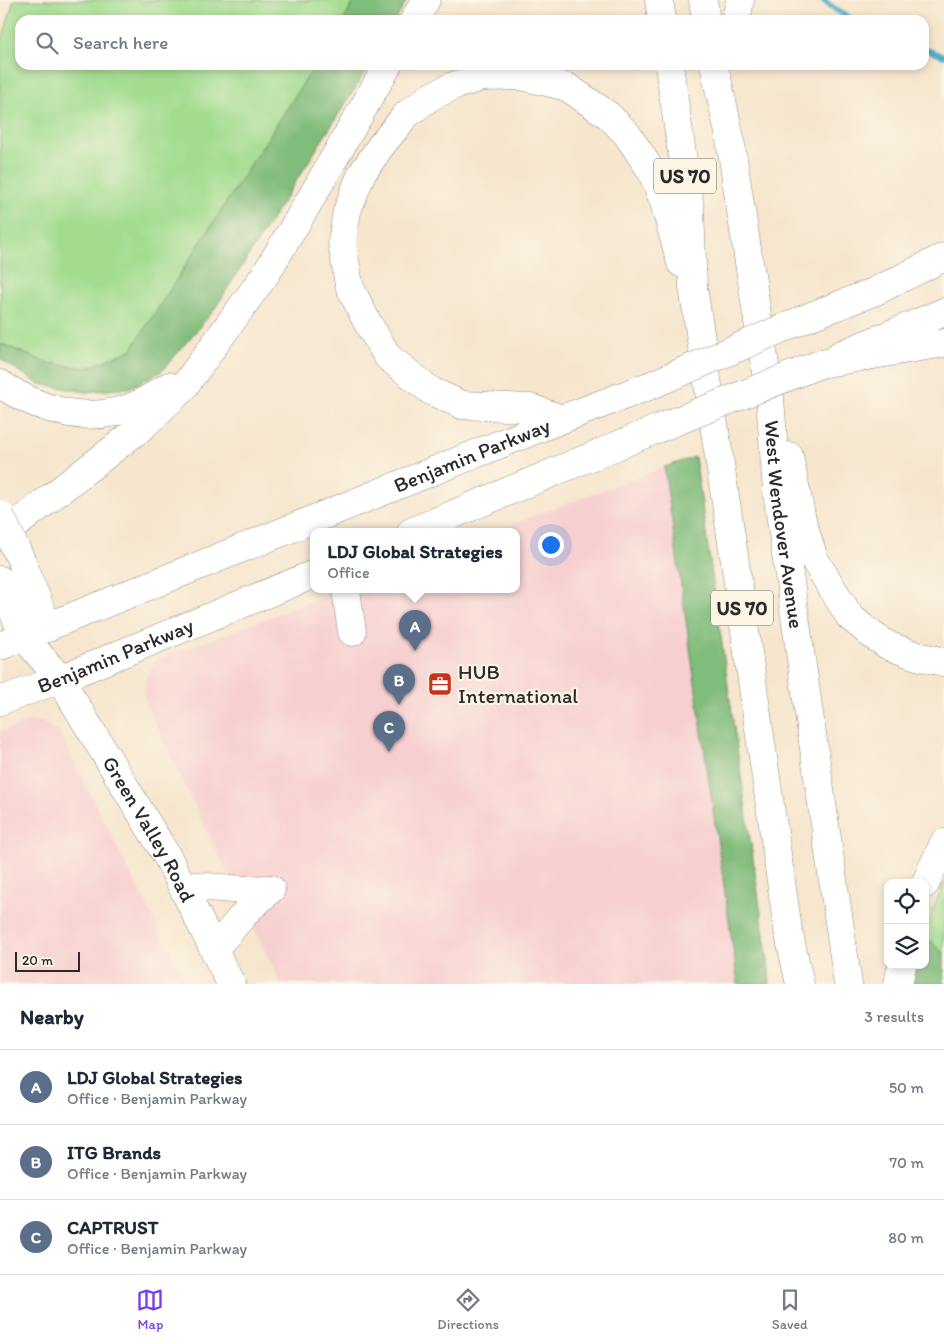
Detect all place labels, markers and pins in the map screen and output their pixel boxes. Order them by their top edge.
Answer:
pin: A [399,610,431,651]
place label: HUB International [458,659,578,708]
pin: B [383,664,415,705]
office icon: HUB International [427,671,453,697]
pin: C [373,711,405,752]

